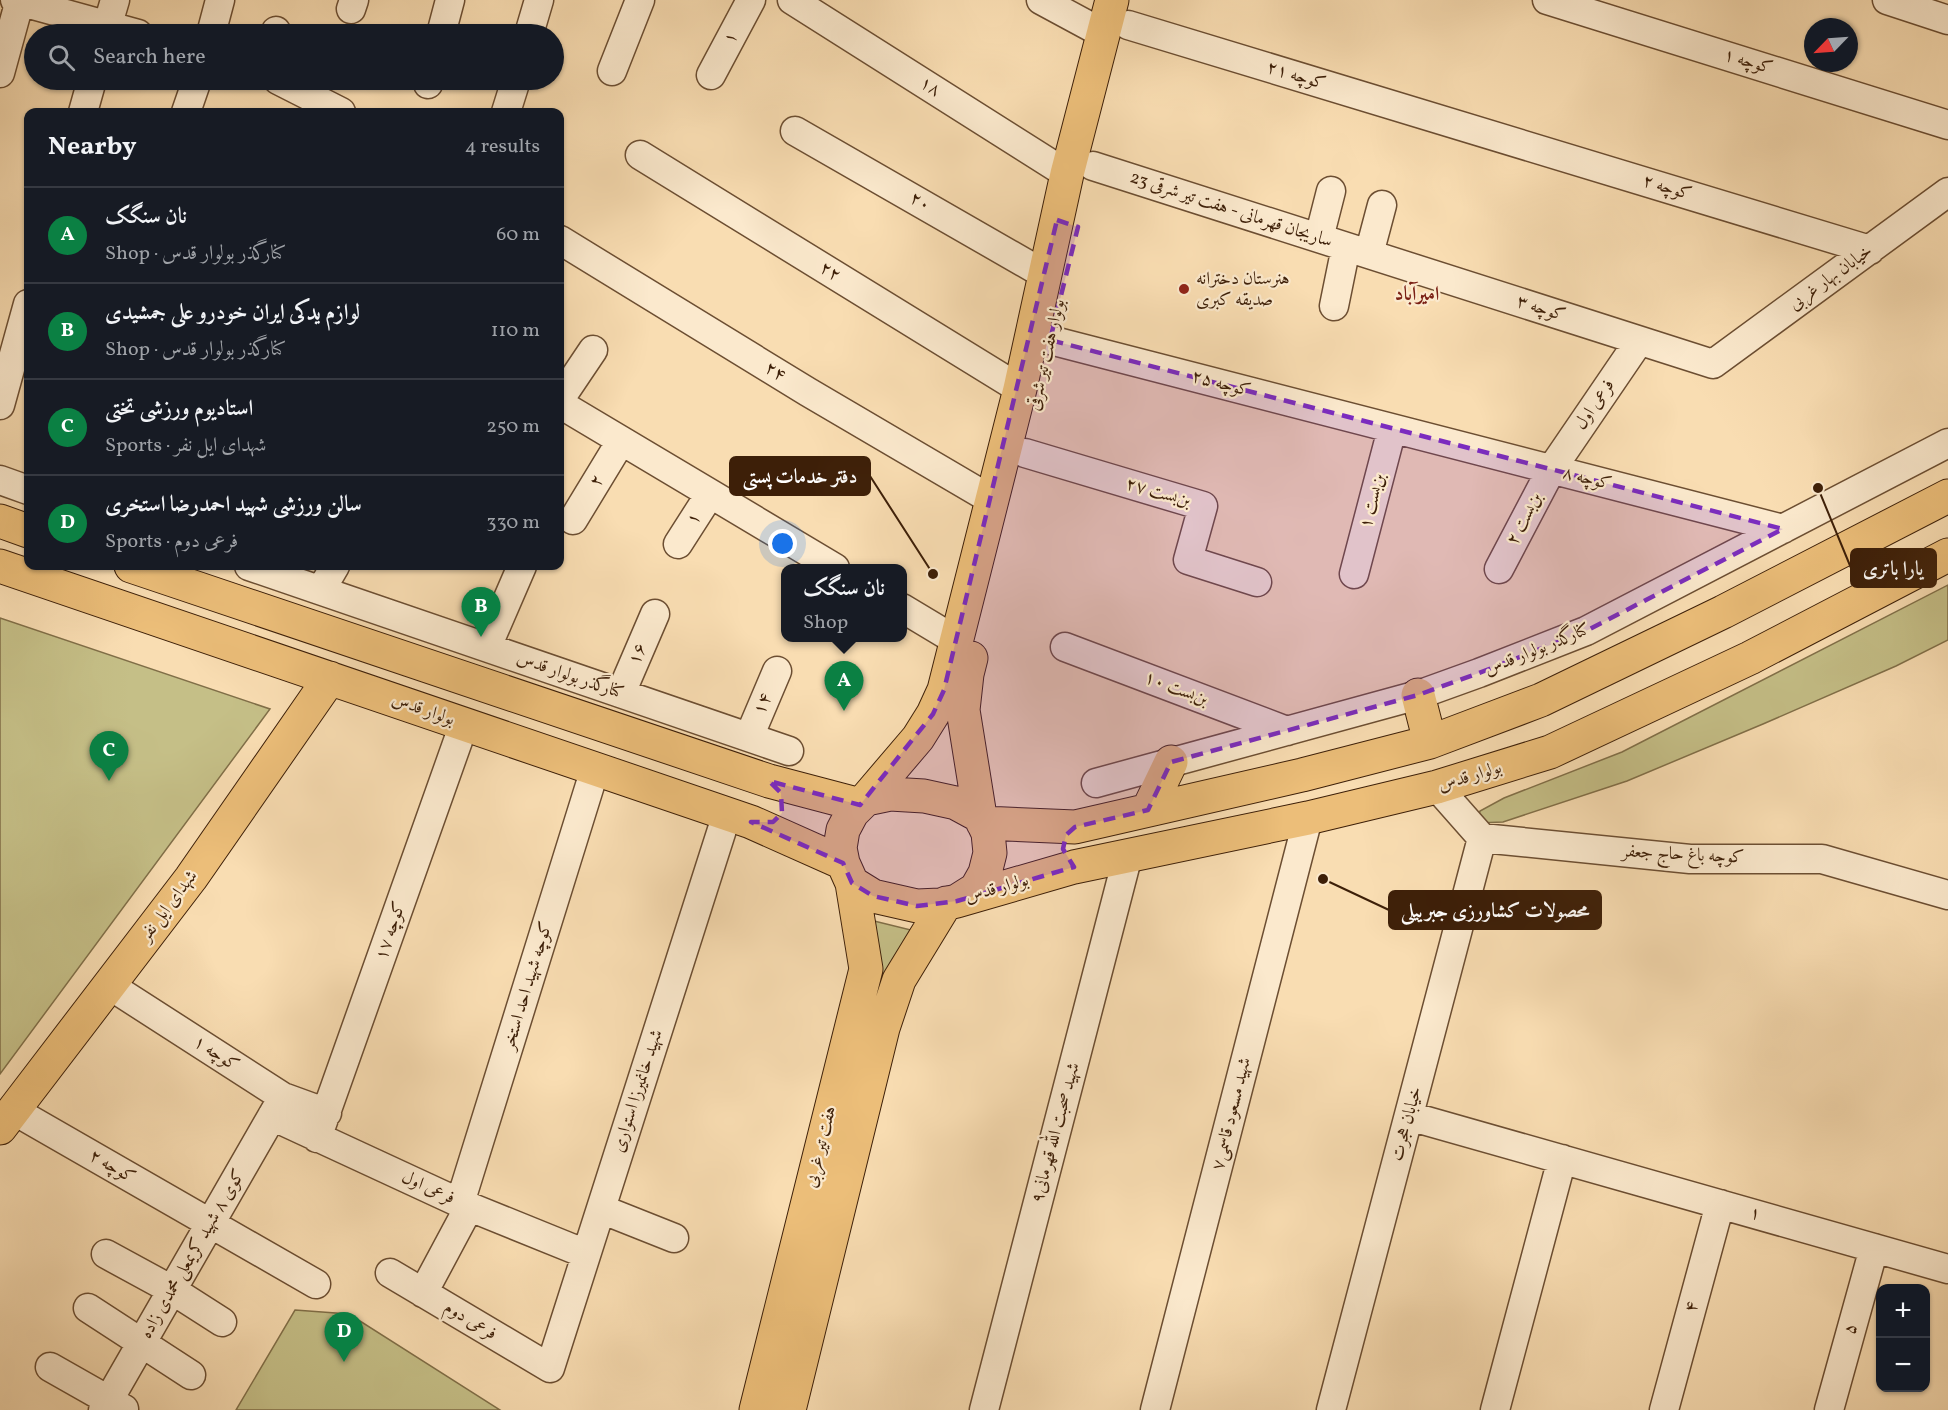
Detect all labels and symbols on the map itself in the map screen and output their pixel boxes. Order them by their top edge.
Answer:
north arrow [1804,18,1858,72]
street label: ۱ [717,27,745,49]
street label: کوچه ۱ [1720,43,1776,81]
street label: کوچه ۲۱ [1263,55,1329,97]
street label: ۱۸ [914,71,946,103]
street label: ساریجان قهرمانی - هفت تیر شرقی 23 [1126,165,1336,255]
street label: کوچه ۲ [1639,169,1695,207]
street label: ۲۰ [905,186,935,218]
street label: خیابان بهار غربی [1784,239,1878,317]
street label: ۲۲ [814,256,846,288]
place label: هنرستان دخترانه صدیقه کبری [1196,267,1290,313]
district label: امیرآباد [1395,281,1439,309]
marker: هنرستان دخترانه صدیقه کبری [1177,282,1191,296]
street label: کوچه ۳ [1513,289,1569,329]
street label: بولوار هفت تیر شرقی [1022,297,1072,413]
street label: ۲۴ [759,356,791,388]
street label: کوچه ۲۵ [1189,364,1253,404]
street label: فرعی اول [1569,375,1621,435]
callout: دفتر خدمات پستی [730,457,870,495]
street label: کوچه ۸ [1560,461,1614,497]
text: دفتر خدمات پستی [742,464,858,492]
street label: ۲ [584,470,610,492]
street label: بن‌بست ۱ [1354,470,1393,531]
street label: بن‌بست ۲۷ [1122,472,1194,514]
street label: بن‌بست ۲ [1501,488,1550,550]
street label: ۱ [681,508,707,530]
your location [768,529,797,558]
callout: یارا باتری [1851,549,1936,587]
text: یارا باتری [1863,556,1925,584]
pin: B [462,588,500,637]
street label: کنارگذر بولوار قدس [1480,616,1593,683]
street label: ۱۶ [622,639,654,669]
street label: کنارگذر بولوار قدس [513,644,628,706]
pin: A [824,662,864,711]
street label: بن‌بست ۱۰ [1140,665,1212,713]
street label: بولوار قدس [388,688,458,732]
street label: ۱۴ [747,689,779,719]
pin: C [90,732,128,781]
street label: بولوار قدس [1435,755,1505,799]
street label: کوچه باغ حاج جعفر [1619,839,1745,873]
street label: شهدای ایل نفر [133,865,204,948]
street label: بولوار قدس [962,868,1032,910]
callout: محصولات کشاورزی جبرییلی [1389,891,1601,929]
street label: کوچه ۱۷ [369,898,413,964]
text: محصولات کشاورزی جبرییلی [1400,898,1590,926]
street label: کوچه شهید احد استخر [496,919,559,1055]
street label: شهید خانمیرزا استواری [606,1026,670,1156]
street label: کوچه ۱ [188,1030,244,1078]
street label: شهید مسعود قاسمی۷ [1206,1055,1258,1173]
street label: شهید صحبت الله قهرمانی۹ [1022,1059,1087,1206]
street label: خیابان هجرت [1385,1084,1429,1164]
street label: هفت تیر غربی [799,1104,843,1190]
street label: کوچه ۲ [84,1144,140,1190]
street label: کوی ۸ شهید کریمعلی محمدی زاده [134,1165,252,1343]
street label: فرعی اول [397,1165,459,1211]
street label: ۱ [1746,1201,1764,1227]
street label: فرعی دوم [438,1295,501,1348]
street label: ۴ [1679,1299,1705,1315]
pin: D [324,1312,364,1362]
street label: ۵ [1838,1321,1864,1337]

